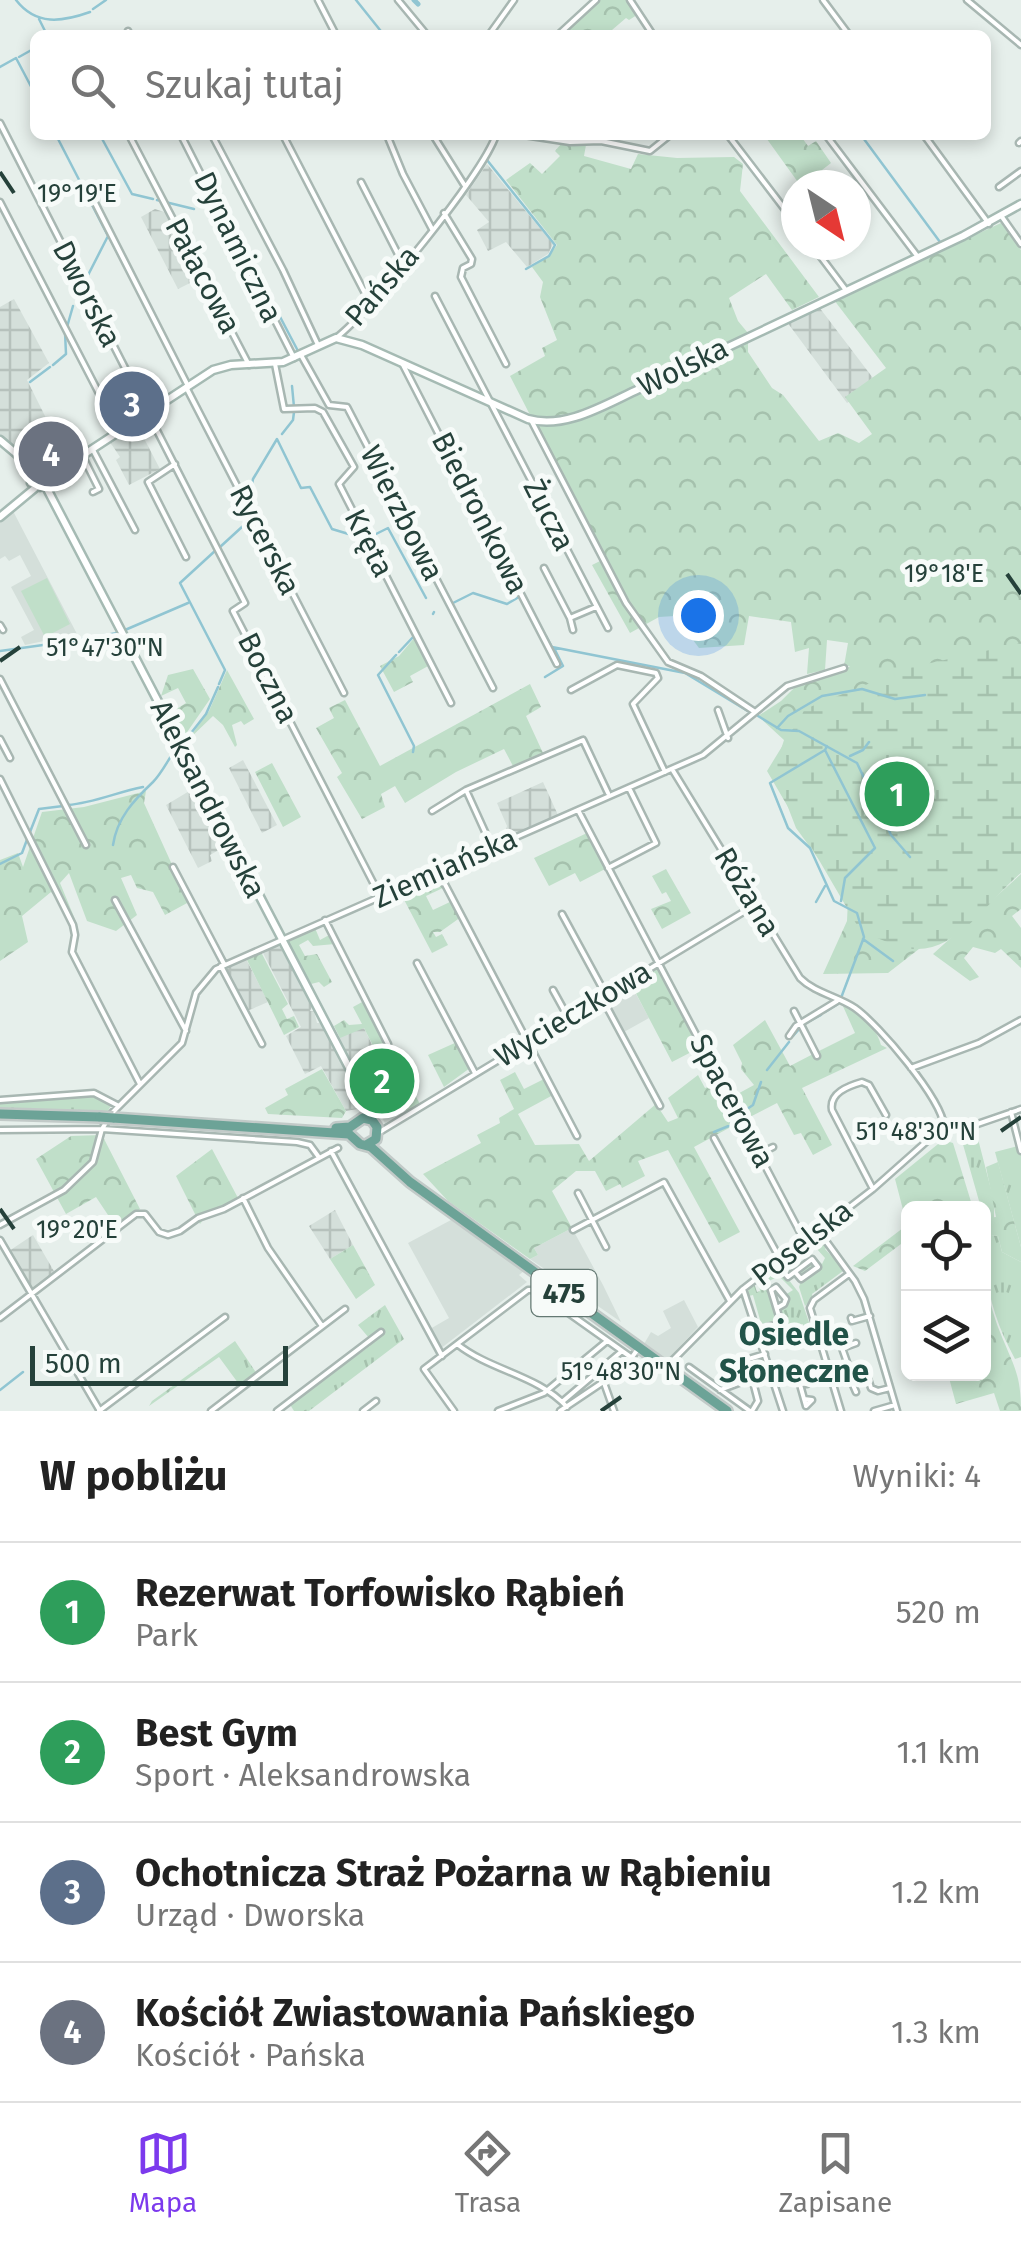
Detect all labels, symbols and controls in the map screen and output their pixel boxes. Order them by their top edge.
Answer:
search box [30,30,991,140]
icon: search [65,58,120,113]
text: Szukaj tutaj [145,62,344,108]
street label: Dynamiczna [186,166,290,328]
north arrow [781,170,871,260]
text: 19°19'E [37,179,117,209]
street label: Pałacowa [158,212,248,340]
street label: Dworska [45,235,129,353]
street label: Pańska [337,238,427,334]
street label: Wolska [632,330,734,404]
pin: 3 [100,366,164,442]
pin: 4 [18,416,84,492]
street label: Biedronkowa [424,426,536,600]
street label: Wierzbowa [353,439,451,587]
street label: Żucza [516,473,582,557]
street label: Rycerska [222,479,308,601]
street label: Kręta [337,503,401,583]
text: 19°18'E [904,559,984,589]
your location [673,590,724,641]
street label: Boczna [230,627,306,729]
text: 51°47'30"N [46,633,164,663]
street label: Aleksandrowska [143,694,273,904]
pin: 1 [864,756,930,832]
street label: Ziemiańska [367,820,523,916]
street label: Różana [706,841,788,943]
street label: Wycieczkowa [488,953,658,1075]
street label: Spacerowa [682,1028,782,1174]
pin: 2 [350,1044,414,1118]
text: 51°48'30"N [856,1117,976,1147]
street label: Poselska [744,1192,860,1294]
map controls [901,1201,991,1381]
button: locate [901,1201,991,1291]
text: 19°20'E [36,1215,118,1245]
road number: 475 [532,1270,596,1316]
button: layers [901,1291,991,1381]
district label: Osiedle Słoneczne [719,1315,869,1390]
scale bar [30,1341,288,1386]
text: 500 m [45,1347,122,1380]
text: 51°48'30"N [561,1357,681,1387]
text: W pobliżu [40,1451,227,1501]
text: Wyniki: 4 [852,1457,981,1495]
text: Rezerwat Torfowisko Rąbień [135,1570,625,1616]
text: 1 [65,1593,80,1631]
text: 520 m [896,1593,981,1631]
text: Park [135,1616,198,1654]
text: Best Gym [135,1710,298,1756]
text: 2 [64,1733,81,1771]
text: 1.1 km [897,1733,981,1771]
text: Sport · Aleksandrowska [135,1756,471,1794]
text: Ochotnicza Straż Pożarna w Rąbieniu [135,1850,772,1896]
text: 3 [64,1873,81,1911]
text: 1.2 km [891,1873,981,1911]
text: Urząd · Dworska [135,1896,365,1934]
text: Kościół Zwiastowania Pańskiego [135,1990,695,2036]
text: 4 [63,2013,82,2051]
text: 1.3 km [891,2013,981,2051]
text: Kościół · Pańska [135,2036,366,2074]
tab: Mapa [129,2126,197,2219]
tab: Trasa [455,2126,521,2219]
tab: Zapisane [779,2126,892,2219]

